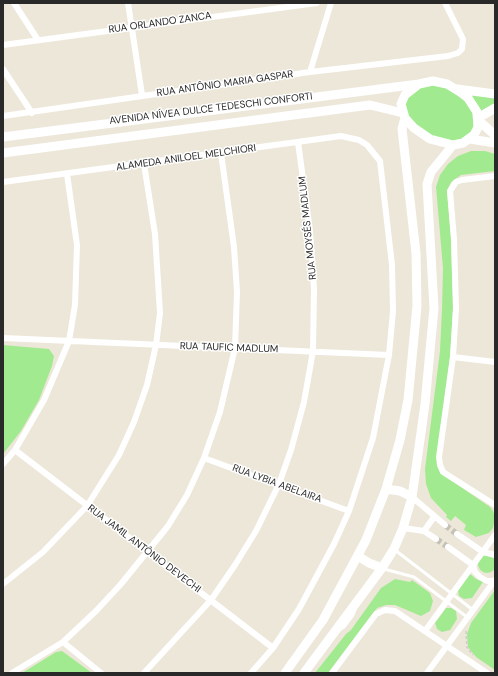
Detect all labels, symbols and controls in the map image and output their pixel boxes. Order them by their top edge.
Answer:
street label: RUA ORLANDO ZANCA [108,10,212,36]
street label: RUA ANTÔNIO MARIA GASPAR [156,68,294,100]
street label: AVENIDA NÍVEA DULCE TEDESCHI CONFORTI [109,91,313,127]
street label: ALAMEDA ANILOEL MELCHIORI [115,142,257,174]
street label: RUA MOYSÉS MADLUM [297,175,319,281]
street label: RUA TAUFIC MADLUM [180,340,278,356]
street label: RUA LYBIA ABELAIRA [231,462,323,506]
street label: RUA JAMIL ANTÔNIO DEVECHI [85,502,203,596]

